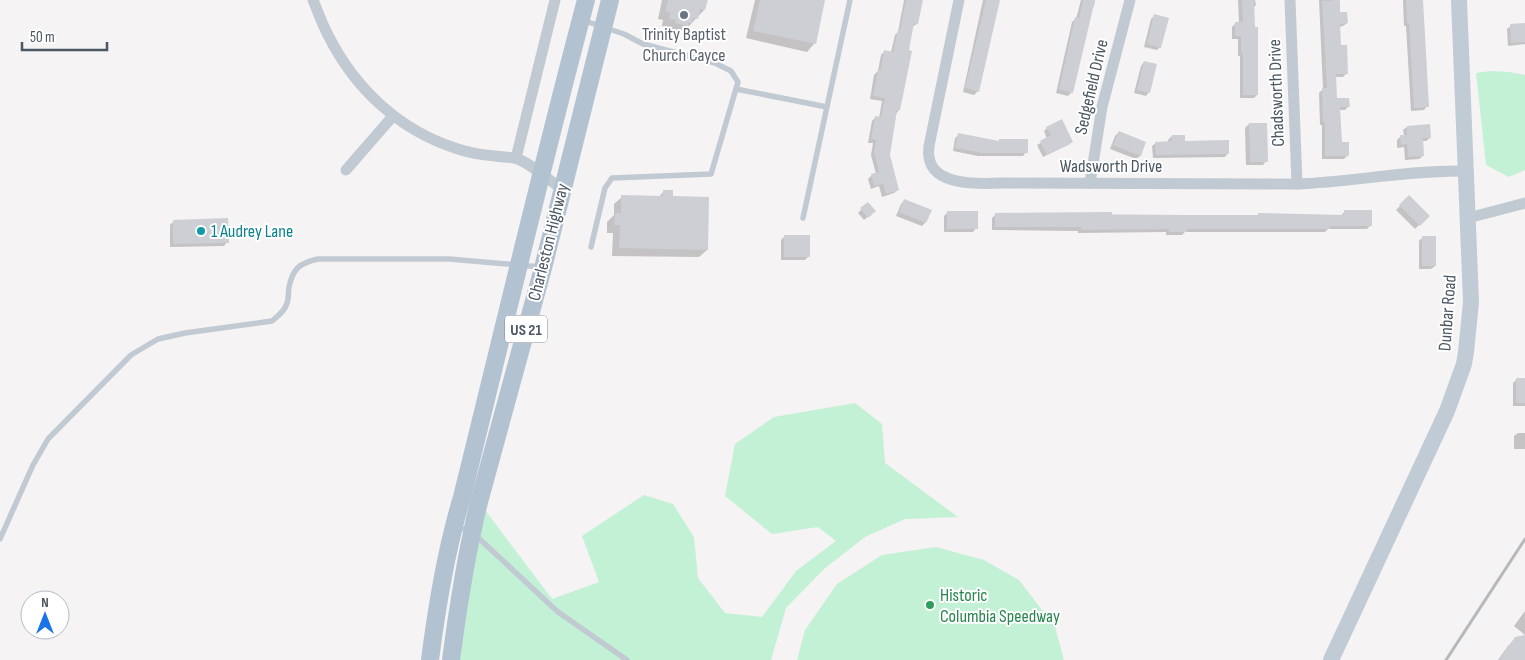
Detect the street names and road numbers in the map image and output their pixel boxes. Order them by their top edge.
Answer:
street label: Sedgefield Drive [1070,37,1113,137]
street label: Chadsworth Drive [1264,39,1289,147]
street label: Wadsworth Drive [1060,156,1162,177]
street label: Charleston Highway [524,181,573,303]
street label: Dunbar Road [1434,274,1461,352]
road number: US 21 [505,316,547,342]

